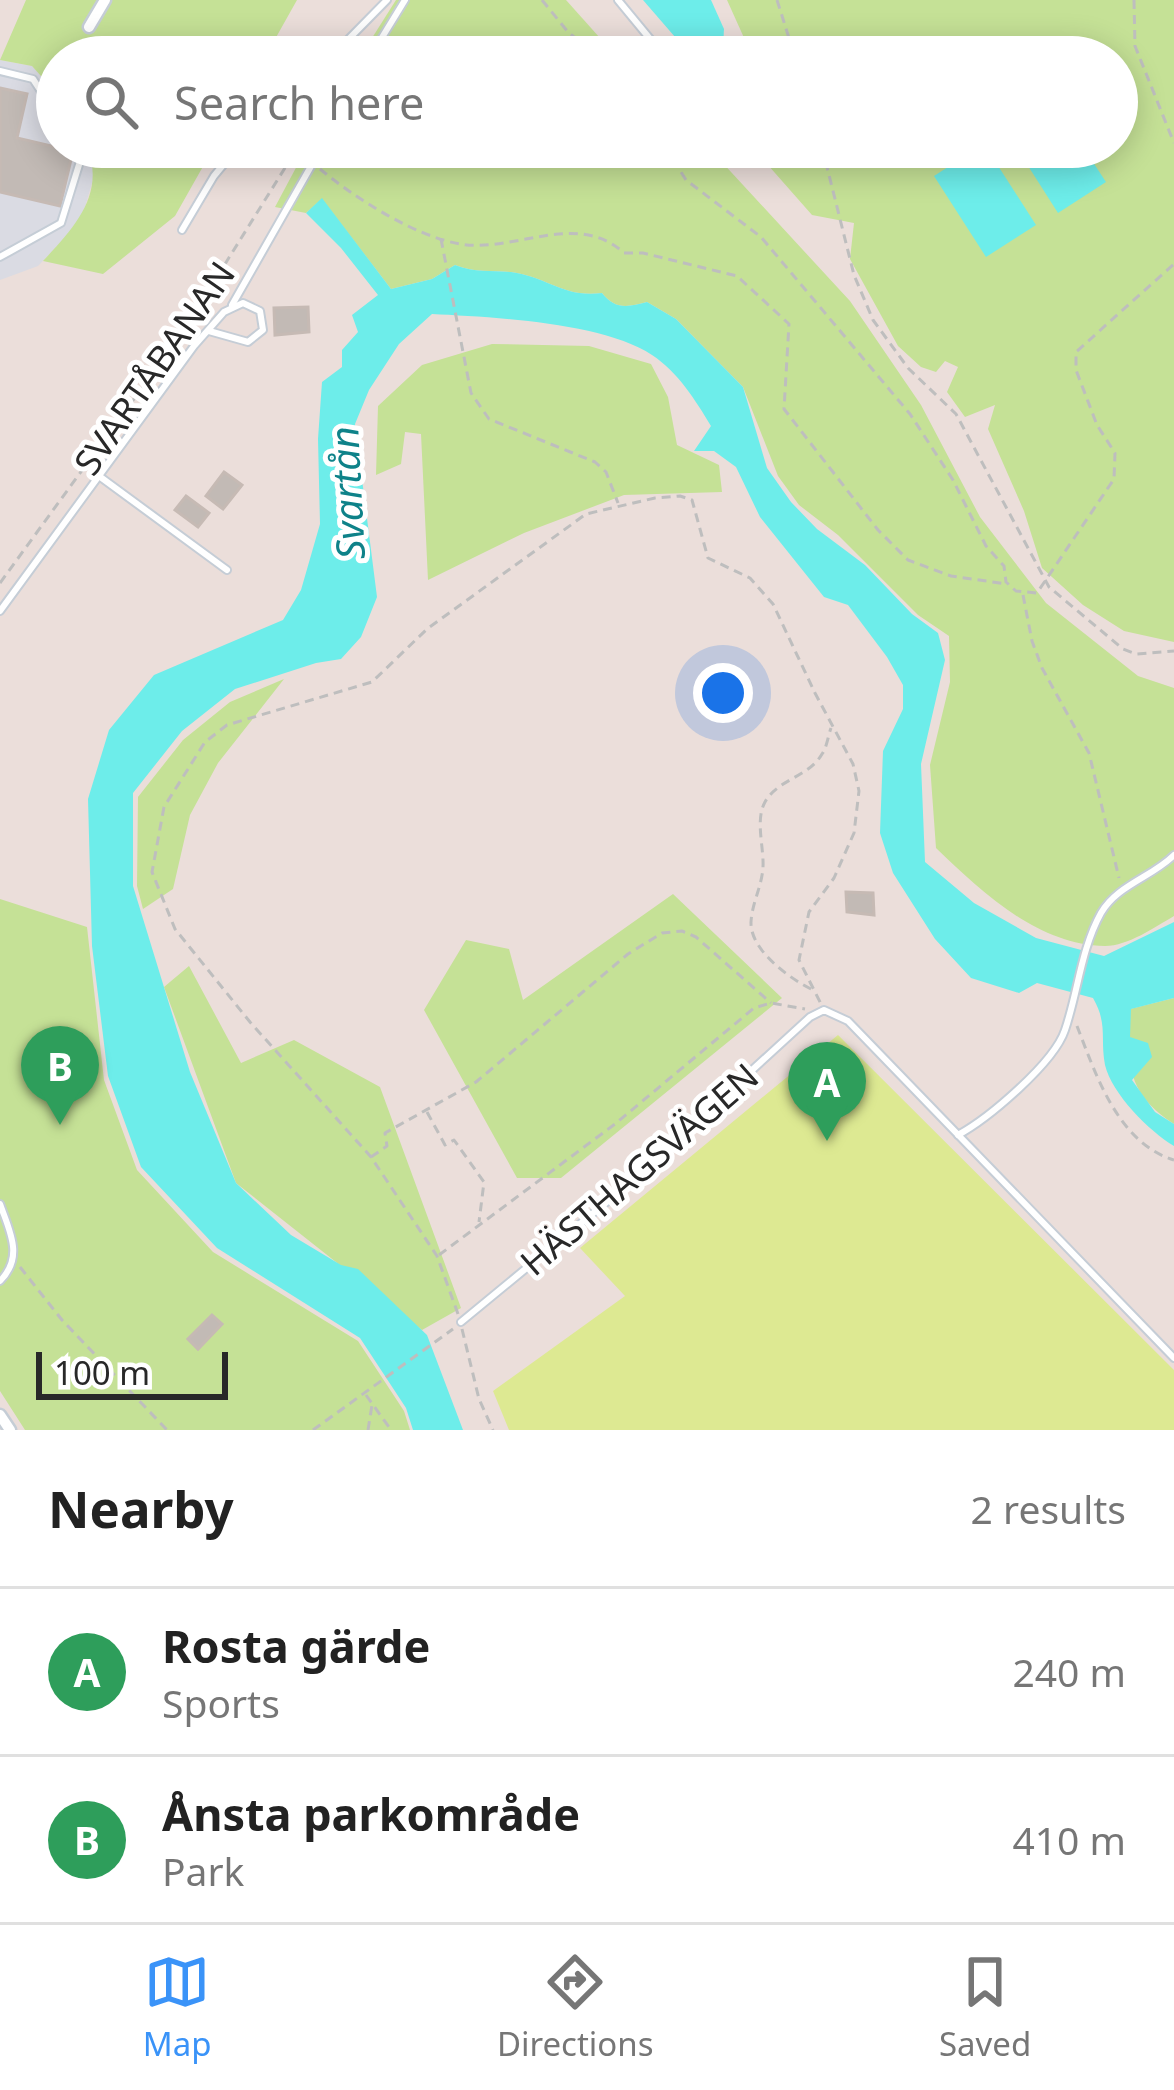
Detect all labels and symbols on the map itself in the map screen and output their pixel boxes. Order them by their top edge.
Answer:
street label: SVARTÅBANAN [62,252,246,484]
water label: Svartån [316,425,376,561]
your location [693,663,753,723]
pin: B [21,1026,99,1125]
pin: A [788,1042,866,1141]
street label: HÄSTHAGSVÄGEN [510,1052,768,1286]
scale bar [36,1346,228,1399]

